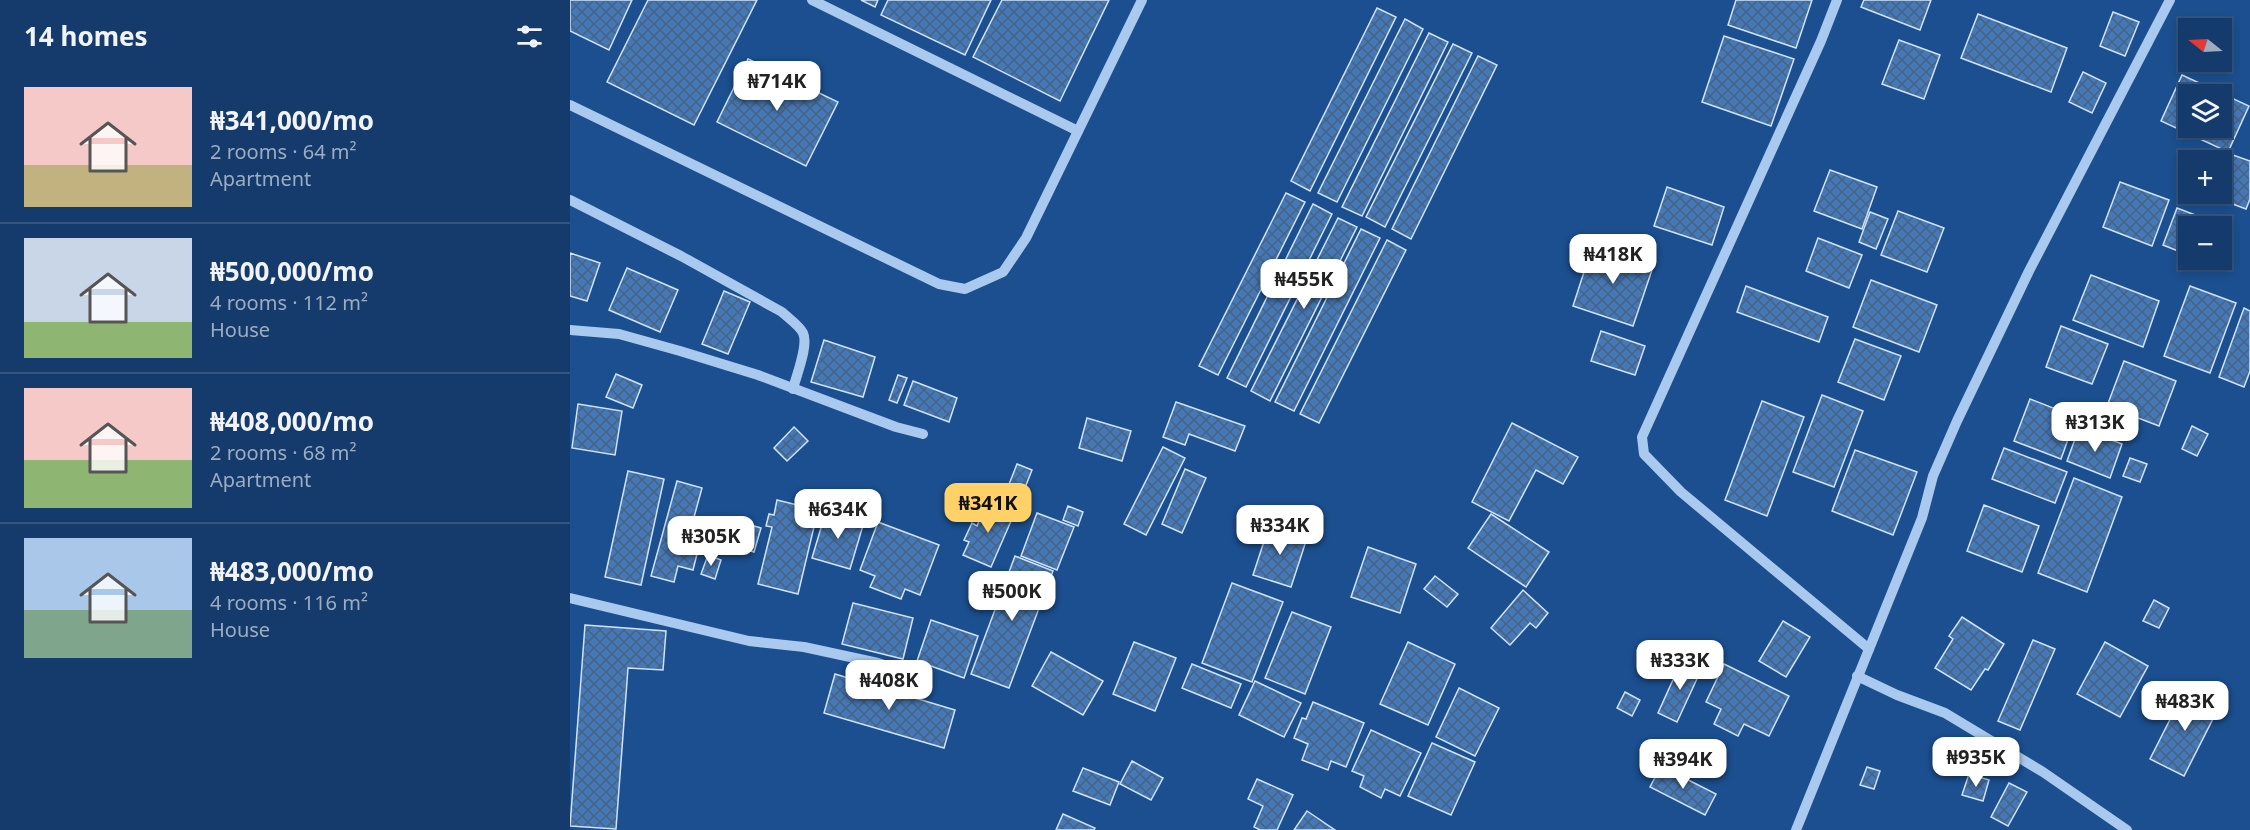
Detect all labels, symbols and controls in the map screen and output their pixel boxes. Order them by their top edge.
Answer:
text: 14 homes [24,18,148,54]
north arrow [2178,18,2232,72]
map controls [2178,18,2232,270]
icon: filters [513,20,546,53]
pin: ₦714K [735,61,819,112]
text: ₦714K [747,67,807,94]
button: layers [2178,84,2232,138]
text: ₦341,000/mo [210,102,374,138]
icon: home [72,111,144,183]
text: 2 rooms · 64 m² [210,138,357,165]
button: + [2178,150,2232,204]
text: Apartment [210,165,311,192]
button: − [2178,216,2232,270]
pin: ₦418K [1571,234,1655,285]
text: ₦418K [1583,240,1643,267]
text: ₦500,000/mo [210,253,374,289]
pin: ₦455K [1262,259,1346,310]
icon: home [72,262,144,334]
text: ₦455K [1274,265,1334,292]
text: 4 rooms · 112 m² [210,289,368,316]
text: House [210,316,270,343]
pin: ₦313K [2053,402,2137,453]
text: ₦408,000/mo [210,403,374,439]
text: ₦313K [2065,408,2125,435]
icon: home [72,412,144,484]
text: 2 rooms · 68 m² [210,439,357,466]
text: Apartment [210,466,311,493]
pin: ₦341K [946,483,1030,534]
pin: ₦634K [796,489,880,540]
text: ₦341K [958,489,1018,516]
text: ₦634K [808,495,868,522]
pin: ₦334K [1238,505,1322,556]
text: ₦334K [1250,511,1310,538]
pin: ₦305K [669,516,753,567]
text: ₦305K [681,522,741,549]
text: ₦483,000/mo [210,553,374,589]
icon: home [72,562,144,634]
pin: ₦500K [970,571,1054,622]
text: ₦500K [982,577,1042,604]
text: 4 rooms · 116 m² [210,589,368,616]
text: House [210,616,270,643]
pin: ₦333K [1638,640,1722,691]
text: ₦333K [1650,646,1710,673]
pin: ₦408K [847,660,931,711]
text: ₦408K [859,666,919,693]
pin: ₦483K [2143,681,2227,732]
text: ₦483K [2155,687,2215,714]
pin: ₦935K [1934,737,2018,788]
pin: ₦394K [1641,739,1725,790]
text: ₦935K [1946,743,2006,770]
text: ₦394K [1653,745,1713,772]

